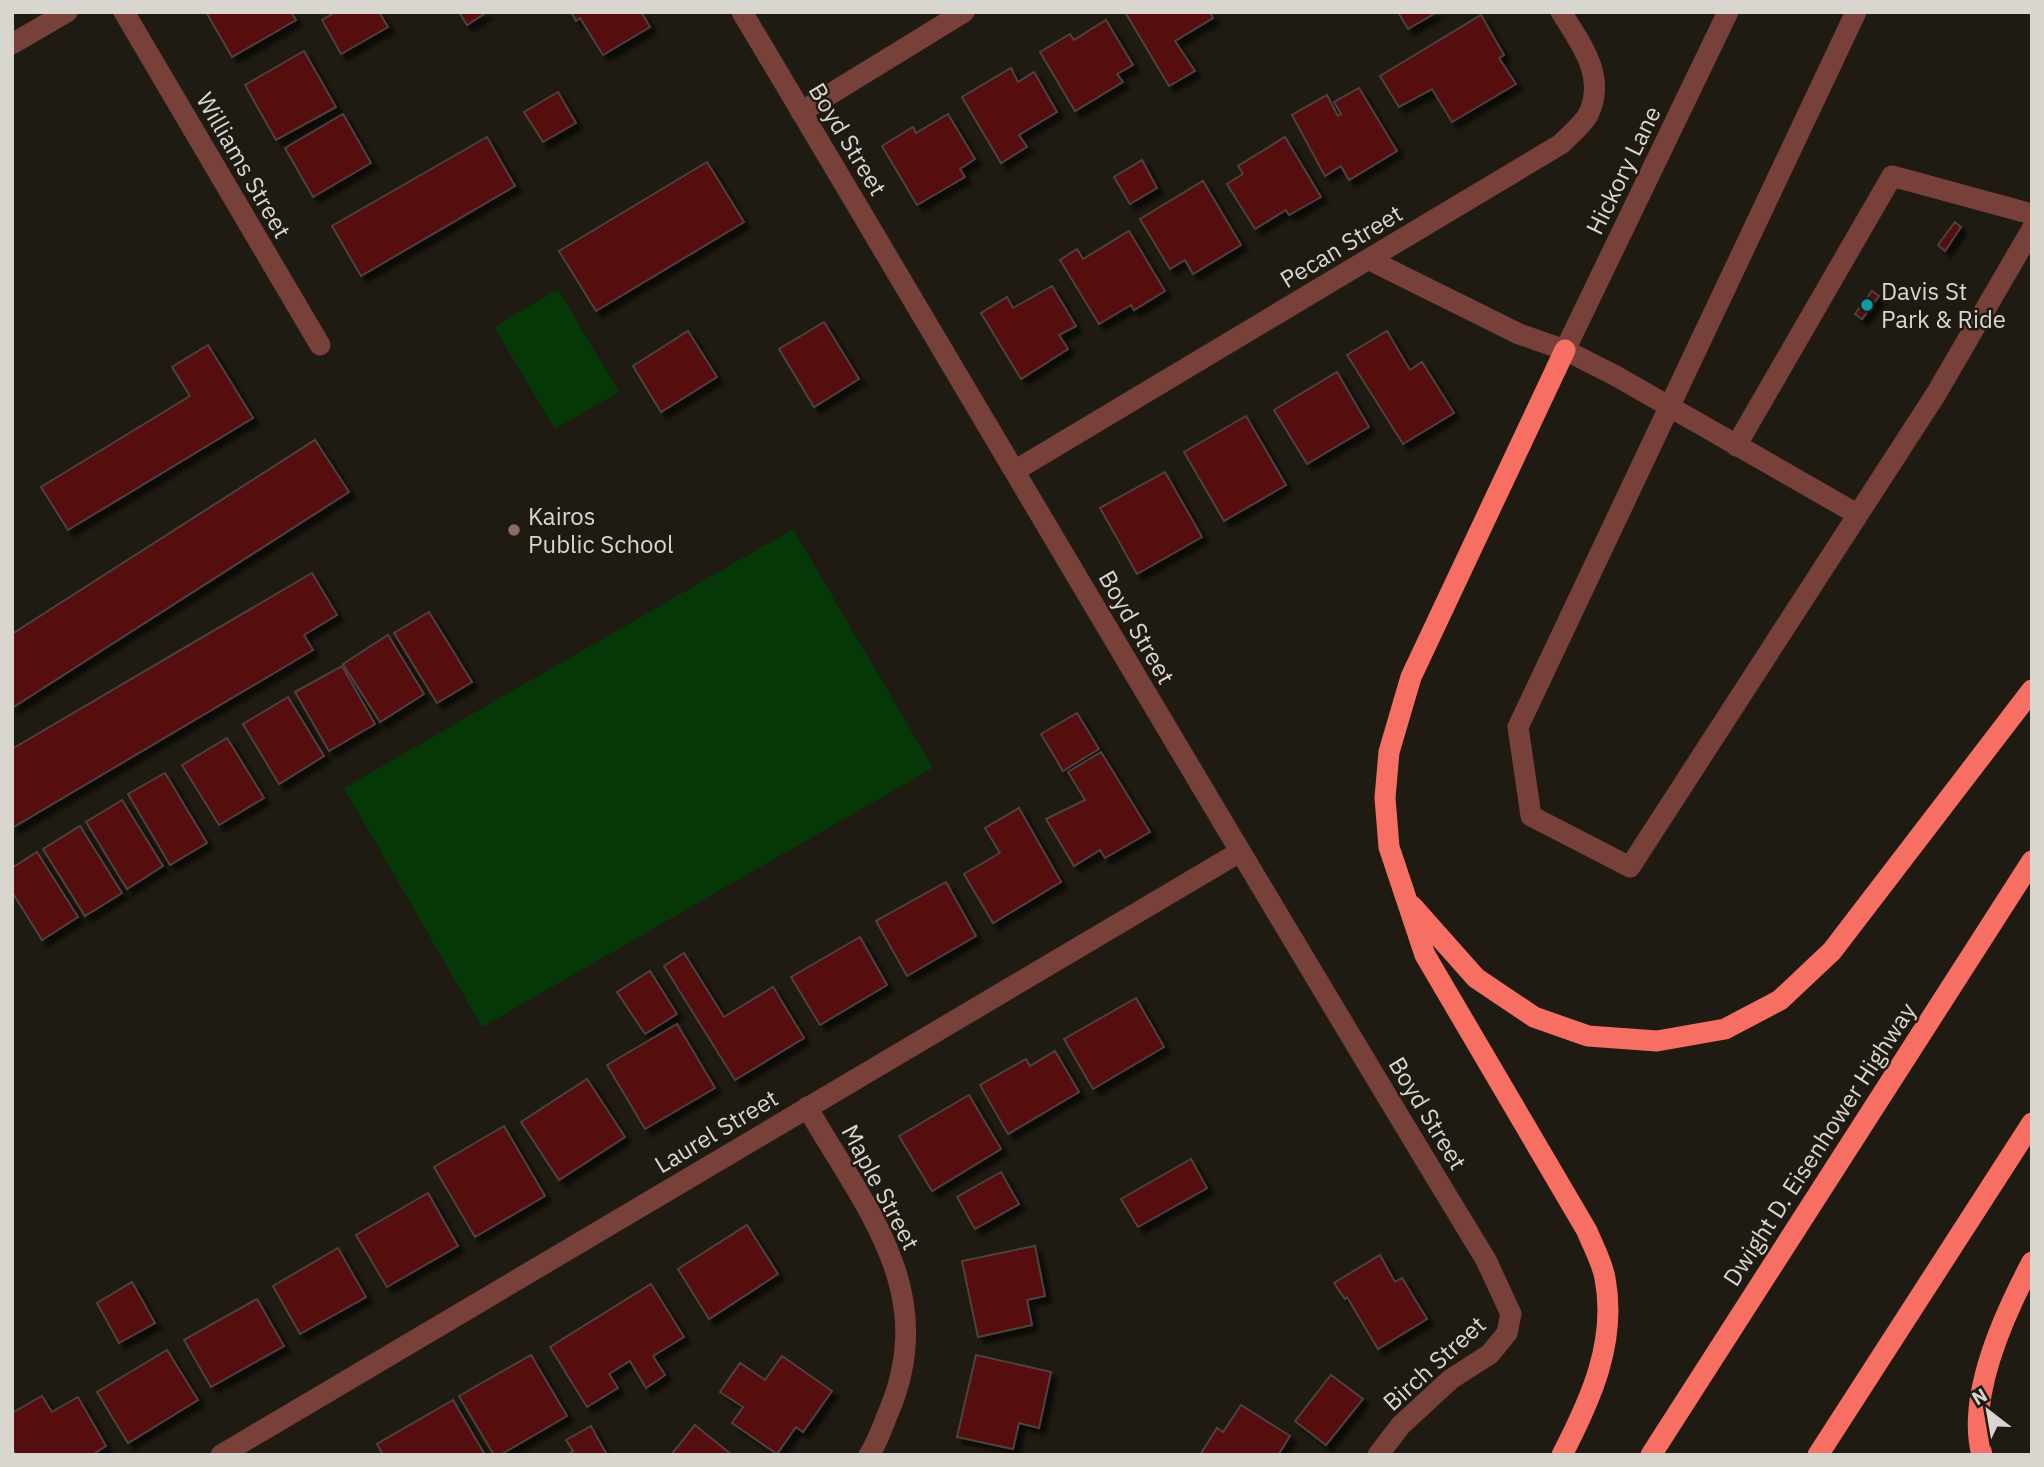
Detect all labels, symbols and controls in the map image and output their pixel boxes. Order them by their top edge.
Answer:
street label: Boyd Street [802,77,894,201]
street label: Williams Street [189,86,299,244]
street label: Hickory Lane [1578,100,1668,240]
street label: Pecan Street [1274,197,1408,295]
place label: Davis St Park & Ride [1881,275,2006,335]
marker: Davis St Park & Ride [1859,297,1875,313]
place label: Kairos Public School [528,500,673,560]
marker: Kairos Public School [506,522,522,538]
street label: Boyd Street [1092,564,1182,690]
street label: Dwight D. Eisenhower Highway [1715,996,1923,1292]
street label: Boyd Street [1382,1051,1474,1175]
street label: Laurel Street [648,1082,784,1180]
street label: Maple Street [835,1119,927,1255]
street label: Birch Street [1376,1308,1492,1418]
north arrow [1953,1376,2023,1446]
text: N [1967,1383,1991,1410]

